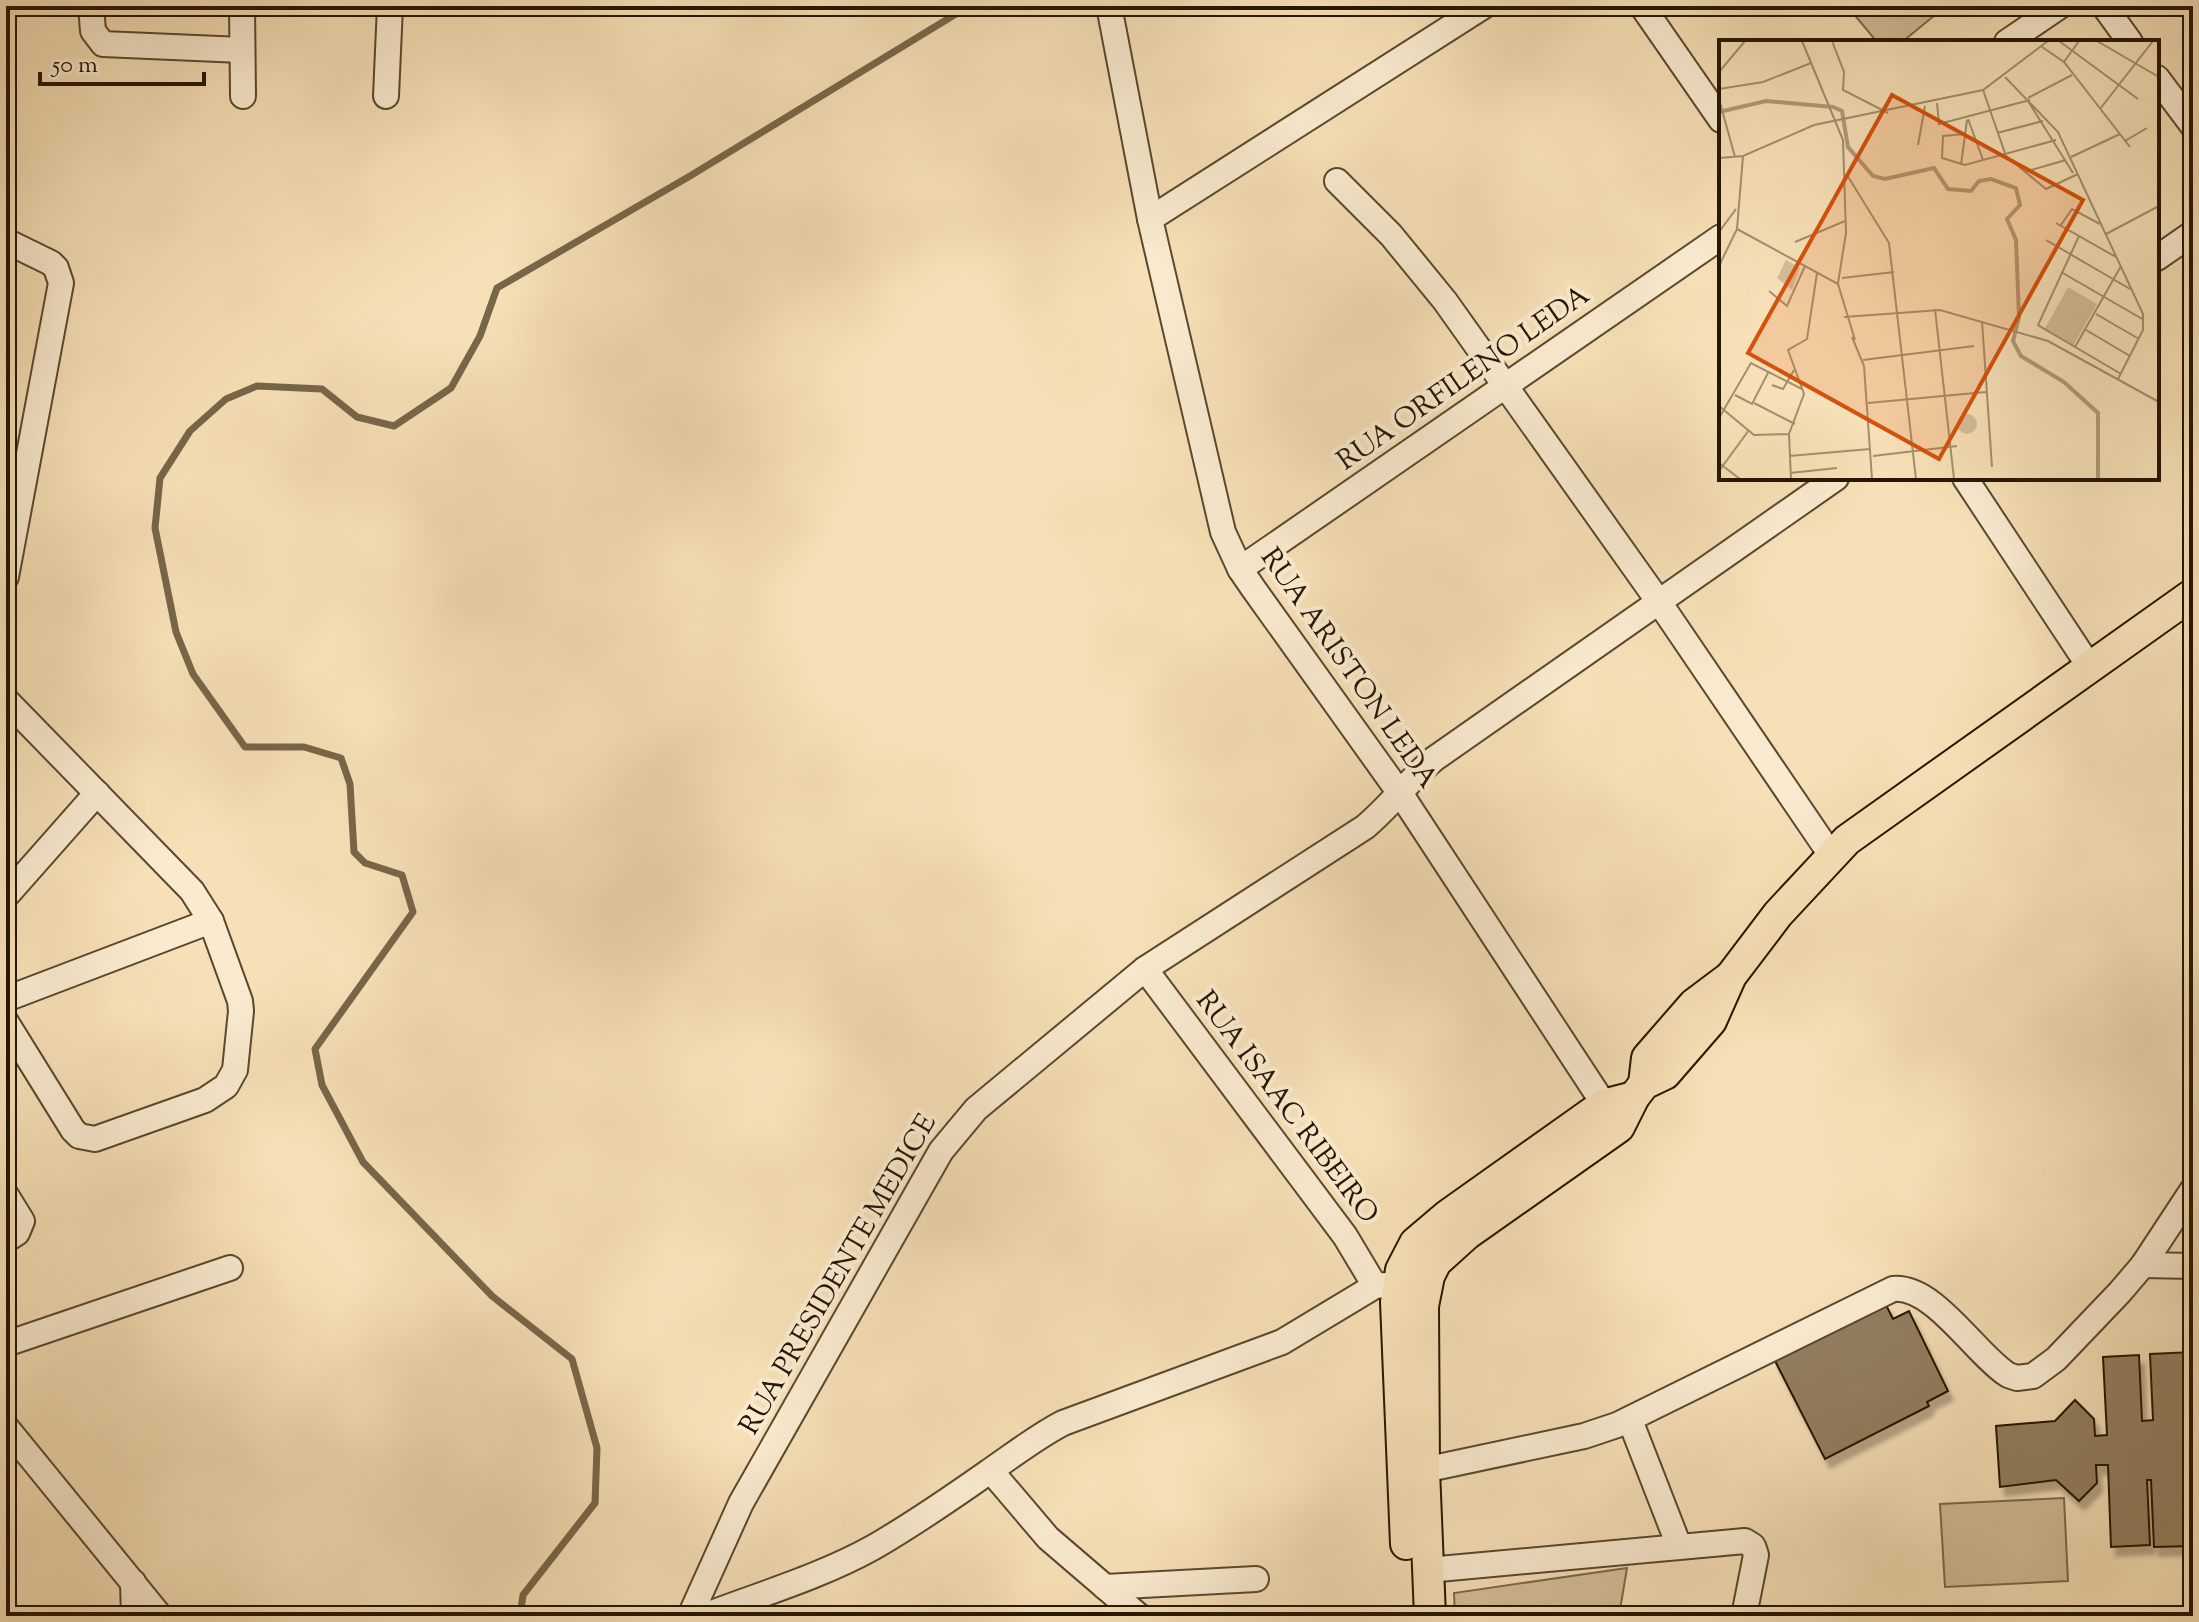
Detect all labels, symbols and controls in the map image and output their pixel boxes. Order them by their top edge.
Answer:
scale bar [40,36,204,86]
inset map [1719,40,2159,480]
text: 50 m [50,49,98,83]
street label: RUA ORFILENO LEDA [1330,276,1599,482]
street label: RUA ARISTON LEDA [1250,540,1447,798]
street label: RUA ISAAC RIBEIRO [1185,983,1387,1233]
street label: RUA PRESIDENTE MEDICE [731,1107,947,1443]

